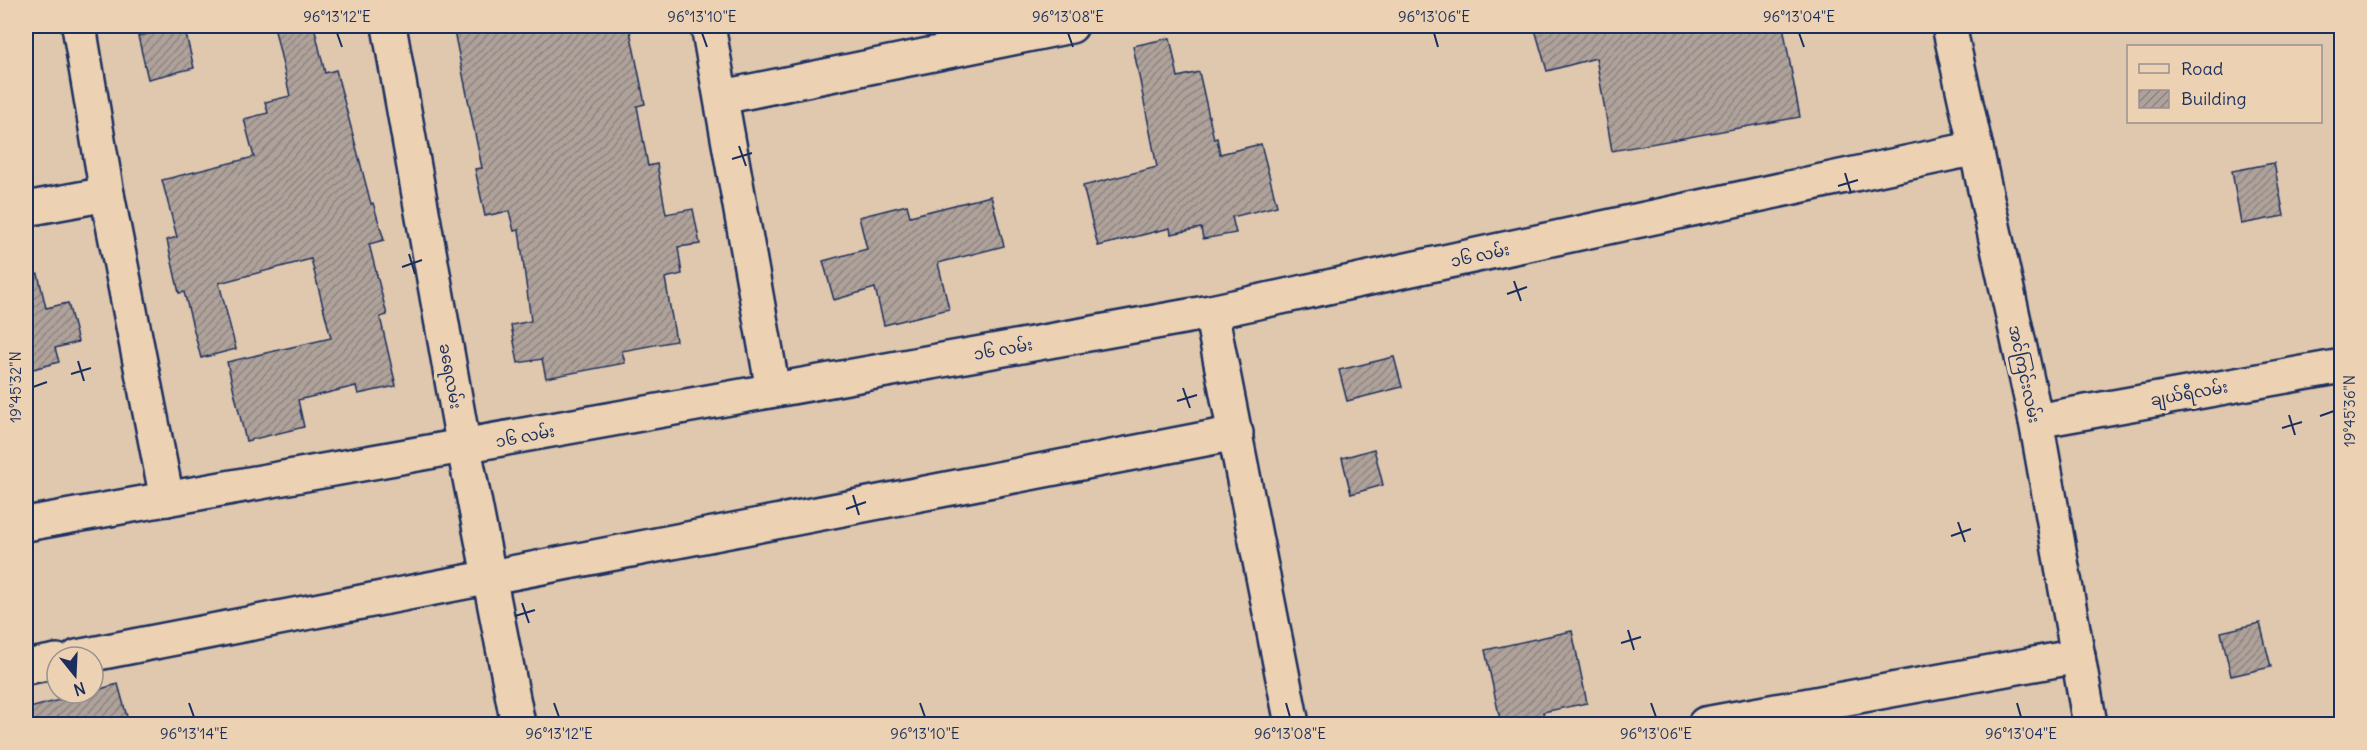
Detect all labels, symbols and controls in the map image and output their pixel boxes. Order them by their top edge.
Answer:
text: 96°13'12"E [303,7,371,26]
text: 96°13'10"E [667,7,737,26]
text: 96°13'08"E [1032,7,1104,26]
text: 96°13'06"E [1398,7,1470,26]
text: 96°13'04"E [1763,7,1835,26]
legend [2127,45,2322,123]
text: Road [2181,57,2224,80]
text: Building [2181,87,2246,110]
street label: ၁၆ လမ်း [1449,238,1511,271]
street label: အင်ကြင်းလမ်း [2001,323,2046,426]
street label: ၁၆ လမ်း [972,333,1034,364]
street label: ခရေလမ်း [431,342,468,411]
text: 19°45'32"N [6,351,25,423]
street label: ချယ်ရီလမ်း [2149,375,2230,414]
text: 19°45'36"N [2340,375,2359,447]
street label: ၁၆ လမ်း [494,420,556,452]
north arrow [45,645,105,705]
text: N [71,678,88,700]
text: 96°13'14"E [160,724,228,743]
text: 96°13'12"E [525,724,593,743]
text: 96°13'10"E [890,724,960,743]
text: 96°13'08"E [1254,724,1326,743]
text: 96°13'06"E [1620,724,1692,743]
text: 96°13'04"E [1985,724,2057,743]

